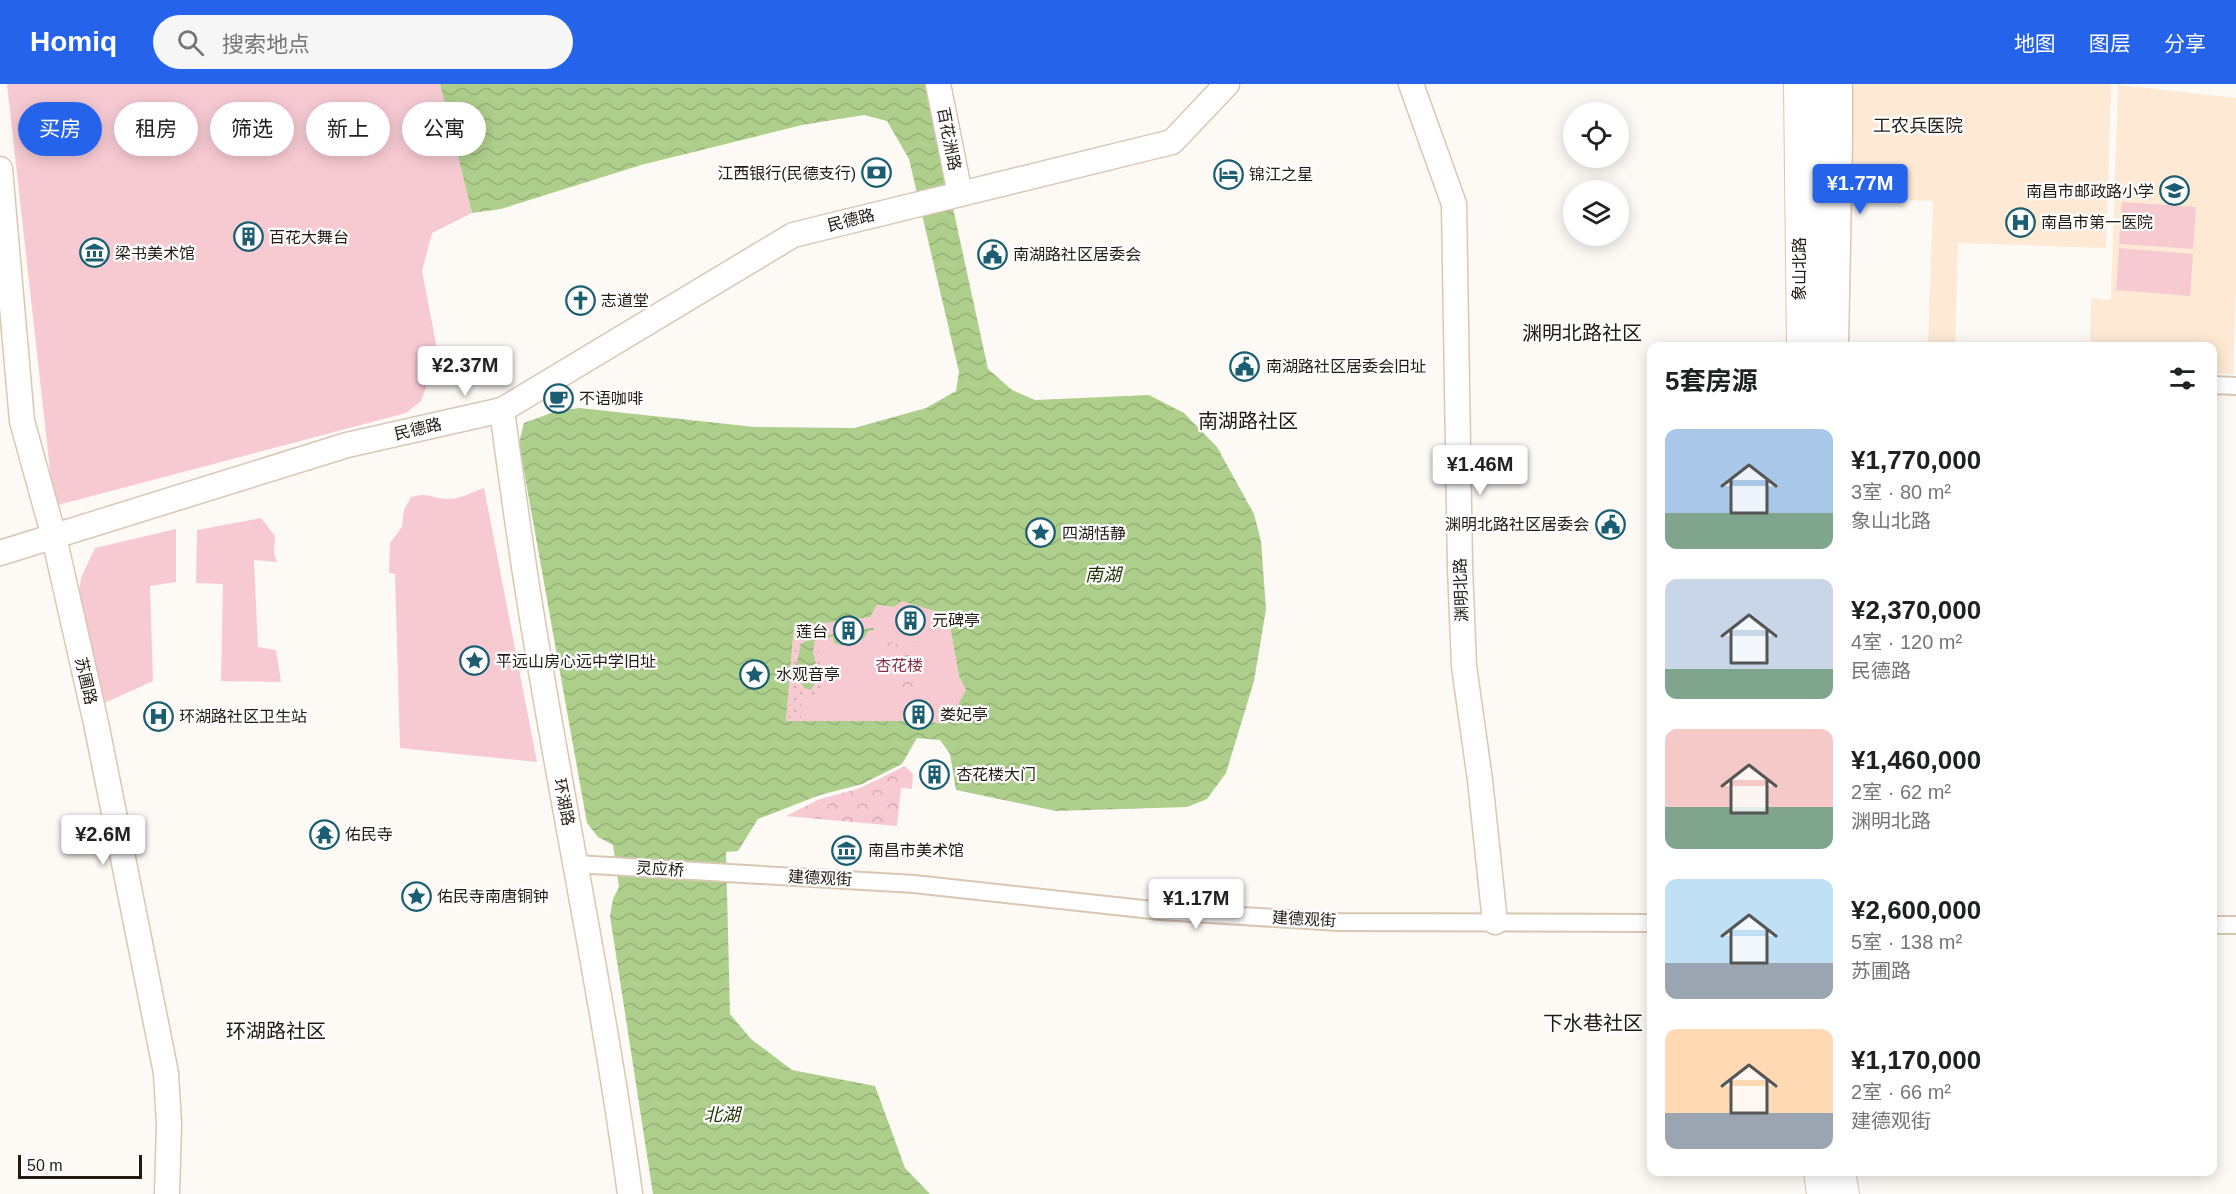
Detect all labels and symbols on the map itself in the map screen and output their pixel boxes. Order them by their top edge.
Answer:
street label: 百花洲路 [935,106,963,172]
district label: 工农兵医院 [1873,116,1963,136]
bank icon: 江西银行(民德支行) [861,157,893,189]
hotel icon: 锦江之星 [1212,158,1244,190]
pin: ¥1.77M [1811,164,1909,215]
place label: 江西银行(民德支行) [717,165,856,182]
place label: 锦江之星 [1249,166,1313,183]
school or university icon: 南昌市邮政路小学 [2159,175,2191,207]
place label: 南昌市邮政路小学 [2026,183,2154,200]
street label: 民德路 [826,206,876,234]
hospital icon: 南昌市第一医院 [2004,206,2036,238]
place label: 南昌市第一医院 [2041,214,2153,231]
building icon: 百花大舞台 [232,221,264,253]
place label: 百花大舞台 [269,229,349,246]
museum icon: 梁书美术馆 [78,237,110,269]
street label: 象山北路 [1790,237,1808,301]
public building icon: 南湖路社区居委会 [976,238,1008,270]
place label: 梁书美术馆 [115,245,195,262]
place label: 南湖路社区居委会 [1013,246,1141,263]
church icon: 志道堂 [564,284,596,316]
place label: 志道堂 [601,292,649,309]
district label: 渊明北路社区 [1522,322,1642,344]
pin: ¥2.37M [416,346,514,397]
public building icon: 南湖路社区居委会旧址 [1229,350,1261,382]
place label: 南湖路社区居委会旧址 [1266,358,1426,375]
cafe icon: 不语咖啡 [542,382,574,414]
place label: 不语咖啡 [579,390,643,407]
district label: 南湖路社区 [1198,410,1298,432]
street label: 民德路 [393,415,443,443]
pin: ¥1.46M [1431,445,1529,496]
public building icon: 渊明北路社区居委会 [1594,508,1626,540]
place label: 渊明北路社区居委会 [1445,516,1589,533]
place icon: 四湖恬静 [1025,517,1057,549]
place label: 四湖恬静 [1062,525,1126,542]
street label: 渊明北路 [1451,558,1471,622]
water label: 南湖 [1085,565,1124,585]
building icon: 元碑亭 [895,604,927,636]
place label: 元碑亭 [932,612,980,629]
building icon: 莲台 [833,615,865,647]
place label: 莲台 [796,623,828,640]
place icon: 平远山房心远中学旧址 [459,645,491,677]
place label: 平远山房心远中学旧址 [496,653,656,670]
street label: 苏圃路 [72,656,100,706]
park label: 杏花楼 [875,657,923,674]
place icon: 水观音亭 [739,658,771,690]
place label: 水观音亭 [776,666,840,683]
building icon: 娄妃亭 [903,698,935,730]
hospital icon: 环湖路社区卫生站 [142,700,174,732]
place label: 娄妃亭 [940,706,988,723]
place label: 环湖路社区卫生站 [179,708,307,725]
building icon: 杏花楼大门 [919,758,951,790]
place label: 杏花楼大门 [956,766,1036,783]
street label: 环湖路 [551,777,577,827]
pin: ¥2.6M [61,815,145,866]
temple icon: 佑民寺 [308,818,340,850]
place label: 佑民寺 [345,826,393,843]
museum icon: 南昌市美术馆 [831,834,863,866]
place label: 南昌市美术馆 [868,842,964,859]
street label: 灵应桥 [636,859,684,879]
street label: 建德观街 [788,868,852,888]
pin: ¥1.17M [1147,879,1245,930]
place icon: 佑民寺南唐铜钟 [400,880,432,912]
place label: 佑民寺南唐铜钟 [437,888,549,905]
street label: 建德观街 [1272,909,1336,929]
district label: 下水巷社区 [1543,1012,1643,1034]
district label: 环湖路社区 [226,1020,326,1042]
water label: 北湖 [704,1105,743,1125]
scale bar [18,1152,142,1180]

